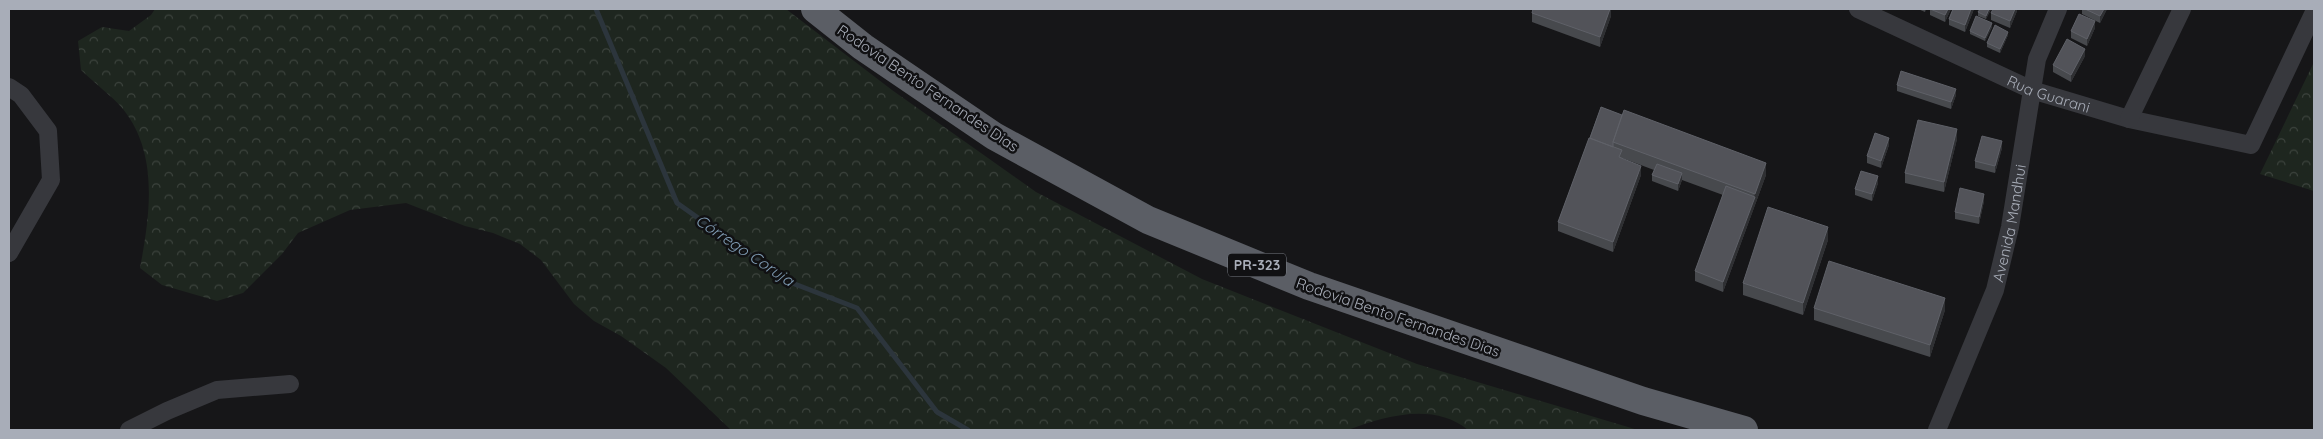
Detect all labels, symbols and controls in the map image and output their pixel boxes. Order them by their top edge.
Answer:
street label: Rodovia Bento Fernandes Dias [834,20,1022,156]
street label: Rua Guarani [2004,70,2092,116]
street label: Avenida Mandhui [1988,163,2029,284]
water label: Córrego Coruja [692,210,799,291]
road number: PR-323 [1228,254,1286,276]
street label: Rodovia Bento Fernandes Dias [1294,273,1502,361]

